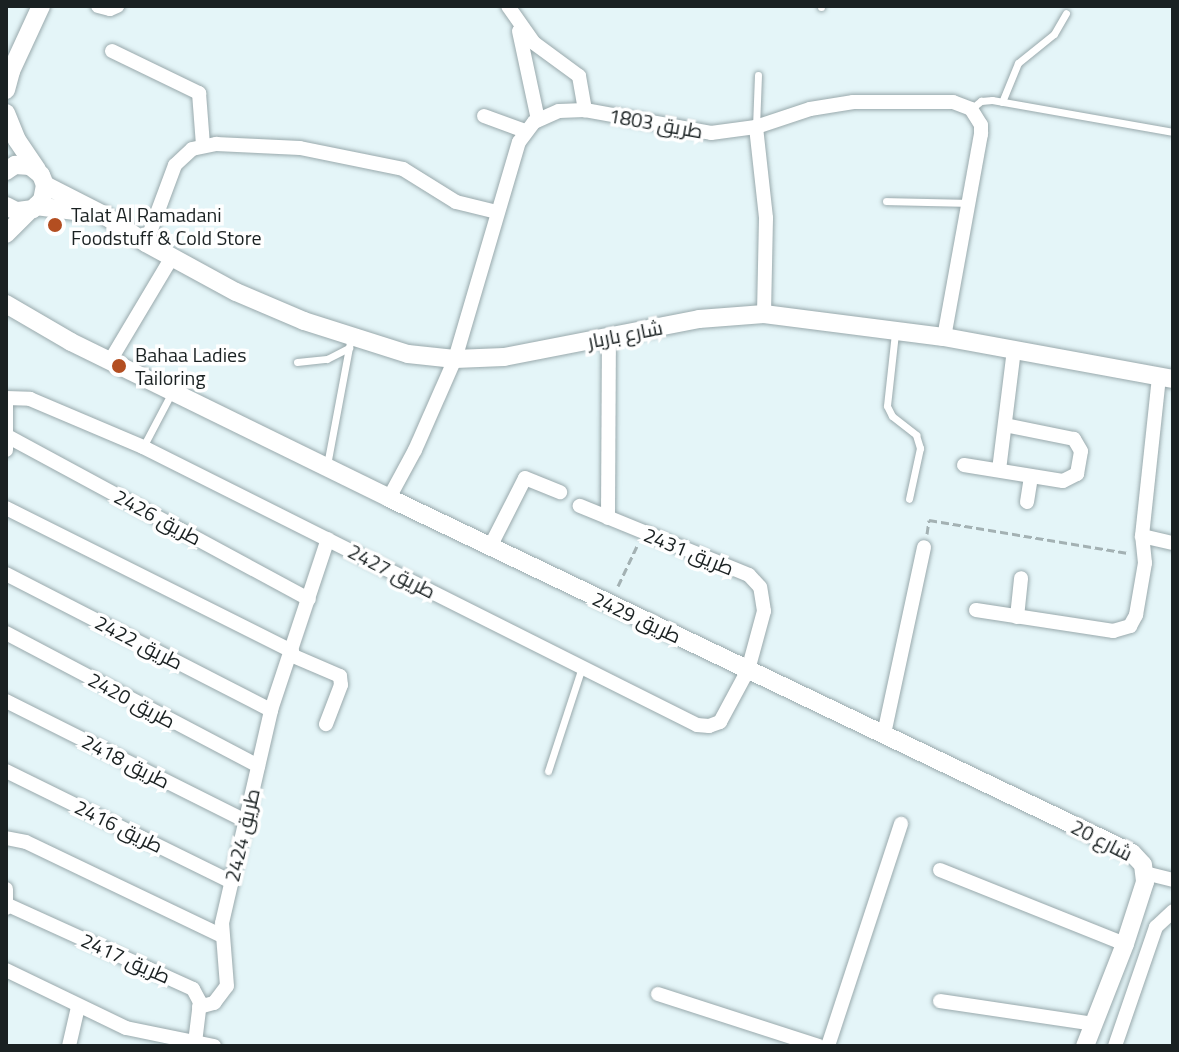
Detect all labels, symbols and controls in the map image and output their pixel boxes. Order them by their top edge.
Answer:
street label: طريق 1803 [607,103,705,143]
place label: Talat Al Ramadani Foodstuff & Cold Store [71,202,261,249]
marker: Talat Al Ramadani Foodstuff & Cold Store [46,216,64,234]
street label: شارع باربار [585,315,665,353]
place label: Bahaa Ladies Tailoring [135,342,246,389]
marker: Bahaa Ladies Tailoring [110,357,128,375]
street label: طريق 2426 [110,484,206,550]
street label: طريق 2431 [641,522,737,580]
street label: طريق 2427 [344,539,440,603]
street label: طريق 2429 [589,586,685,648]
street label: طريق 2422 [91,610,187,674]
street label: طريق 2420 [84,667,180,733]
street label: طريق 2418 [78,729,174,793]
street label: طريق 2424 [220,786,264,884]
street label: طريق 2416 [71,794,167,858]
street label: شارع 20 [1067,814,1137,866]
street label: طريق 2417 [78,928,174,988]

